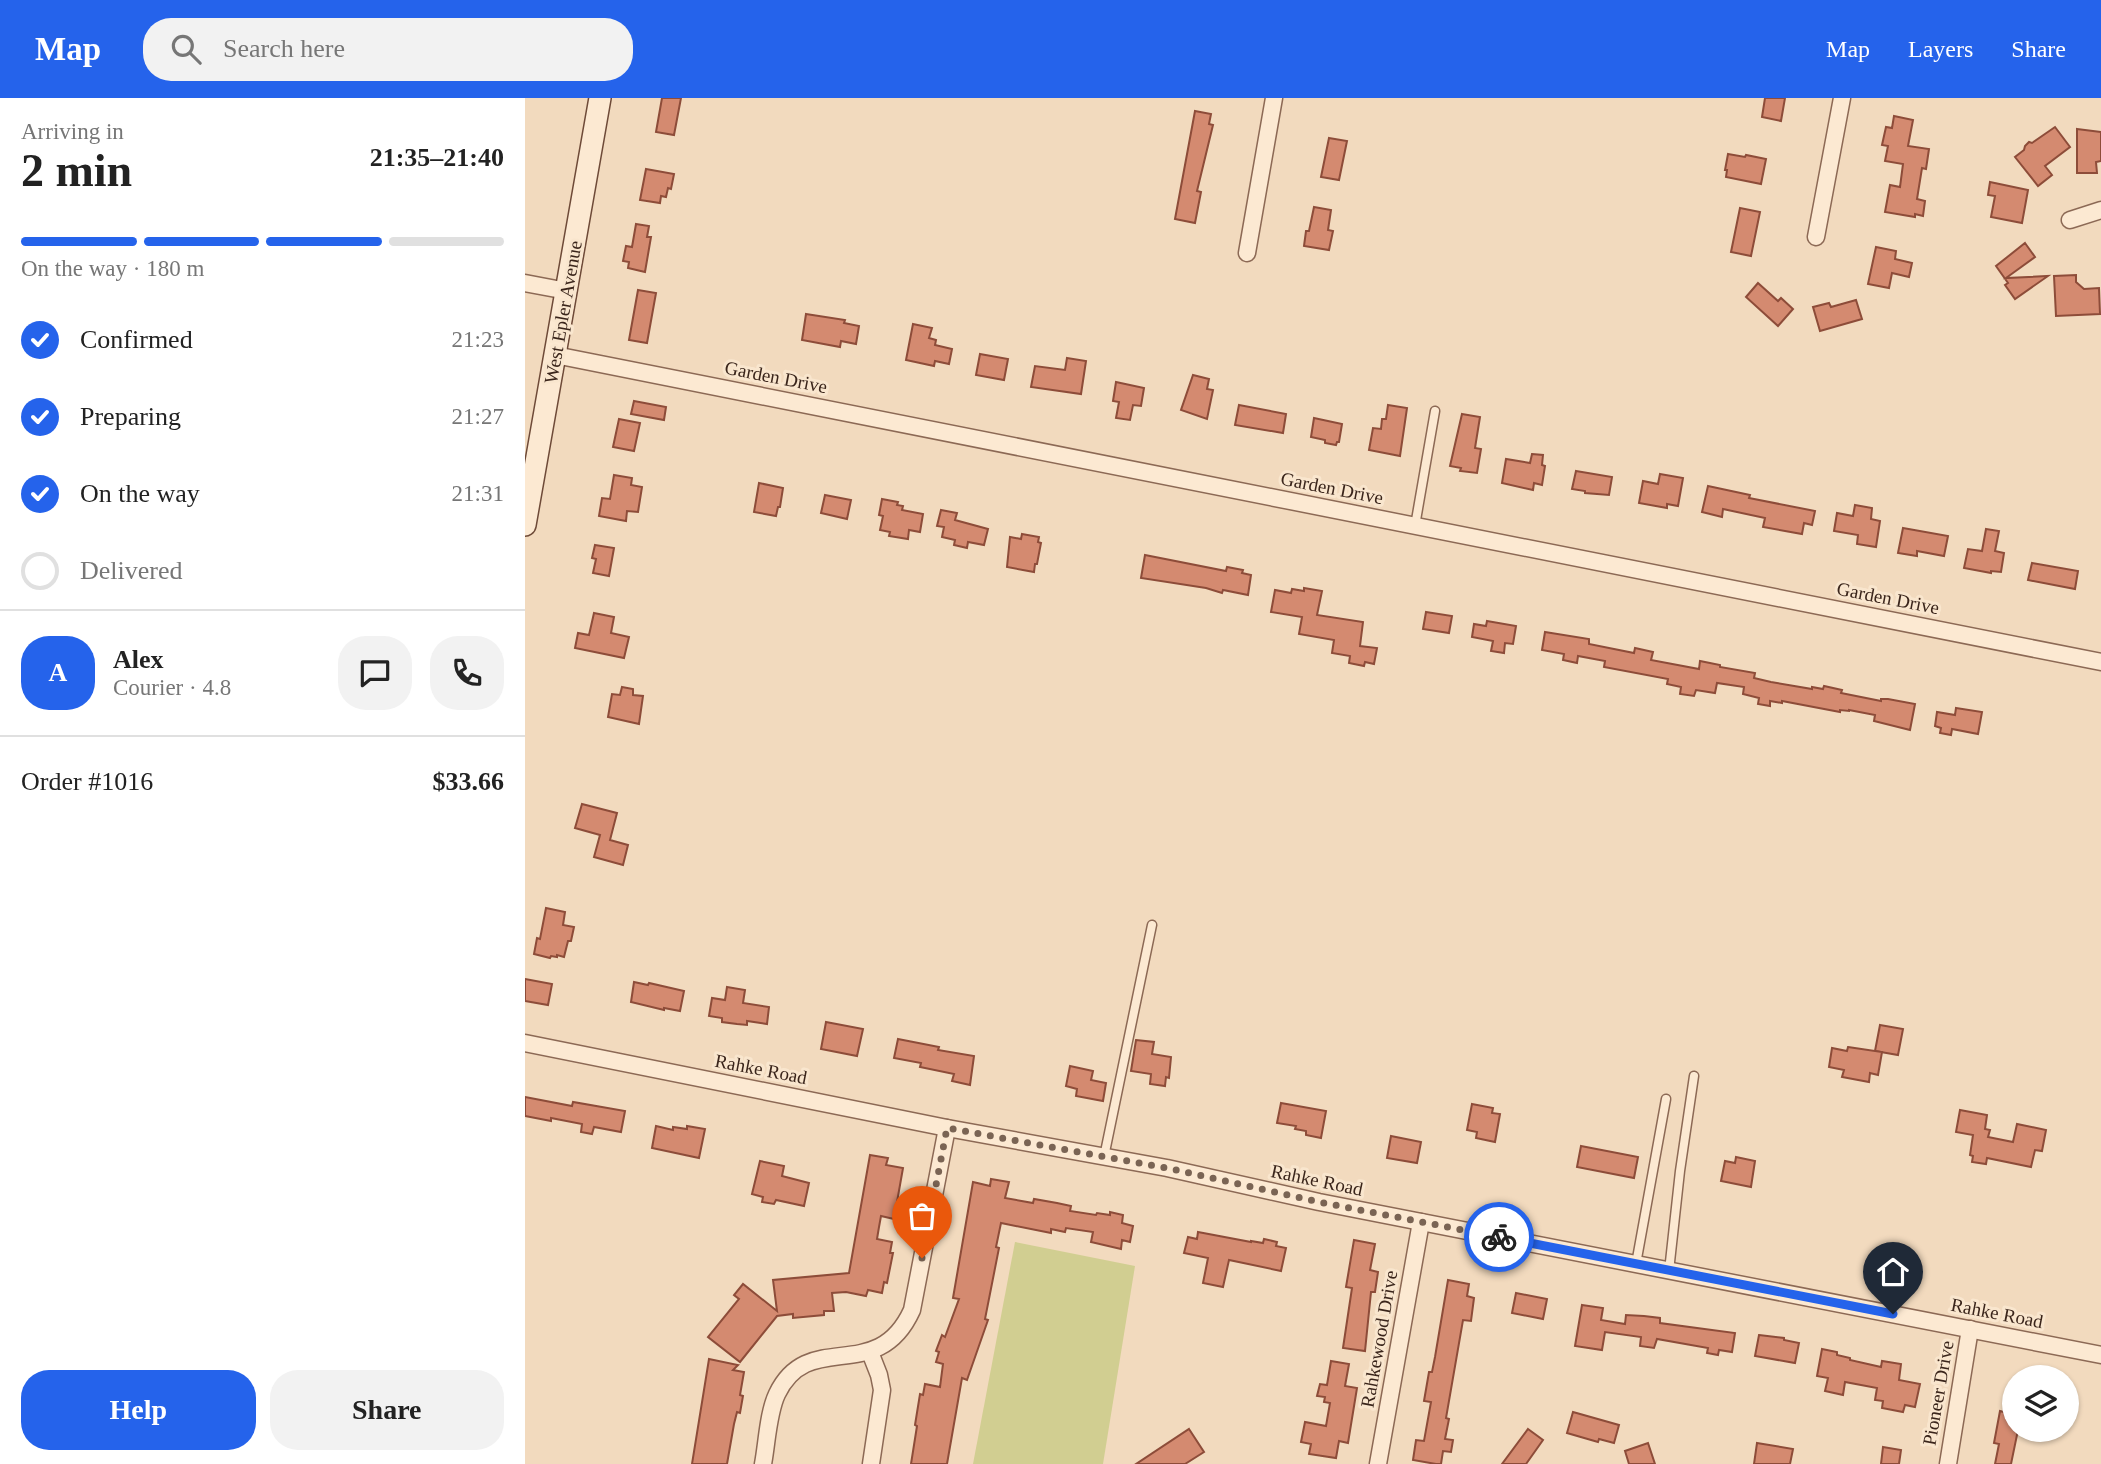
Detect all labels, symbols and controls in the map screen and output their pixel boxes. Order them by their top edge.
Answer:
search box [143,18,633,81]
icon: search [167,30,205,68]
text: Map [35,31,101,67]
text: Search here [223,34,345,63]
text: Map [1826,36,1870,62]
text: Layers [1908,36,1973,62]
text: Share [2011,36,2066,62]
text: Arriving in [21,119,124,144]
text: 21:35–21:40 [370,143,504,172]
text: 2 min [21,145,132,196]
street label: West Epler Avenue [540,239,586,385]
text: On the way · 180 m [21,256,204,281]
icon: check [21,321,59,359]
text: Confirmed [80,325,193,354]
text: 21:23 [452,327,504,352]
street label: Garden Drive [723,357,829,397]
icon: check [21,398,59,436]
text: Preparing [80,402,181,431]
text: 21:27 [452,404,504,429]
street label: Garden Drive [1279,468,1385,508]
icon: check [21,475,59,513]
text: On the way [80,479,200,508]
text: 21:31 [452,481,504,506]
text: Delivered [80,556,183,585]
street label: Garden Drive [1835,578,1941,618]
button: chat [338,636,412,710]
button: phone [430,636,504,710]
text: Alex [113,645,164,674]
text: A [49,658,67,687]
text: Courier · 4.8 [113,675,231,700]
text: Order #1016 [21,767,153,796]
text: $33.66 [433,767,504,796]
street label: Rahke Road [713,1050,809,1088]
street label: Rahke Road [1269,1160,1365,1200]
pin [892,1186,952,1258]
icon: bag [903,1197,941,1235]
courier [1464,1202,1534,1272]
icon: bike [1480,1218,1518,1256]
pin [1863,1242,1923,1314]
icon: home [1874,1253,1912,1291]
street label: Rahkewood Drive [1357,1269,1401,1409]
street label: Rahke Road [1949,1294,2045,1332]
street label: Pioneer Drive [1918,1339,1958,1447]
map controls [2002,1365,2079,1442]
button: layers [2002,1365,2079,1442]
button: Help [21,1370,256,1450]
button: Share [270,1370,504,1450]

